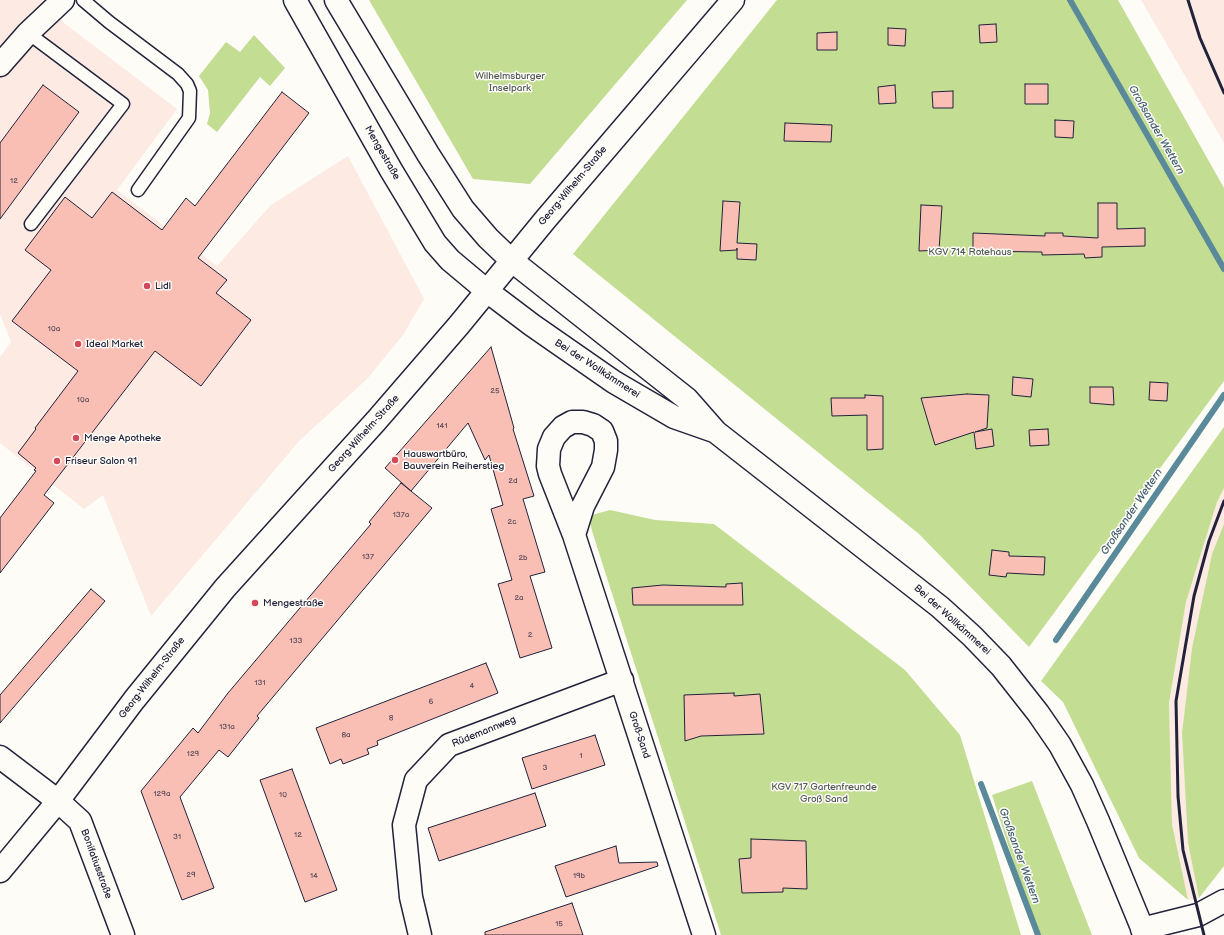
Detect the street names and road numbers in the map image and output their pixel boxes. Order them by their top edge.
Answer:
street label: Mengestraße [362,124,402,182]
street label: Georg-Wilhelm-Straße [536,144,610,228]
street label: Bei der Wollkämmerei [552,337,642,401]
street label: Georg-Wilhelm-Straße [326,393,402,475]
street label: Bei der Wollkämmerei [911,582,993,658]
street label: Georg-Wilhelm-Straße [116,635,188,721]
street label: Groß-Sand [626,710,652,760]
street label: Rüdemannweg [450,714,518,750]
street label: Bonifatiusstraße [78,827,114,901]

